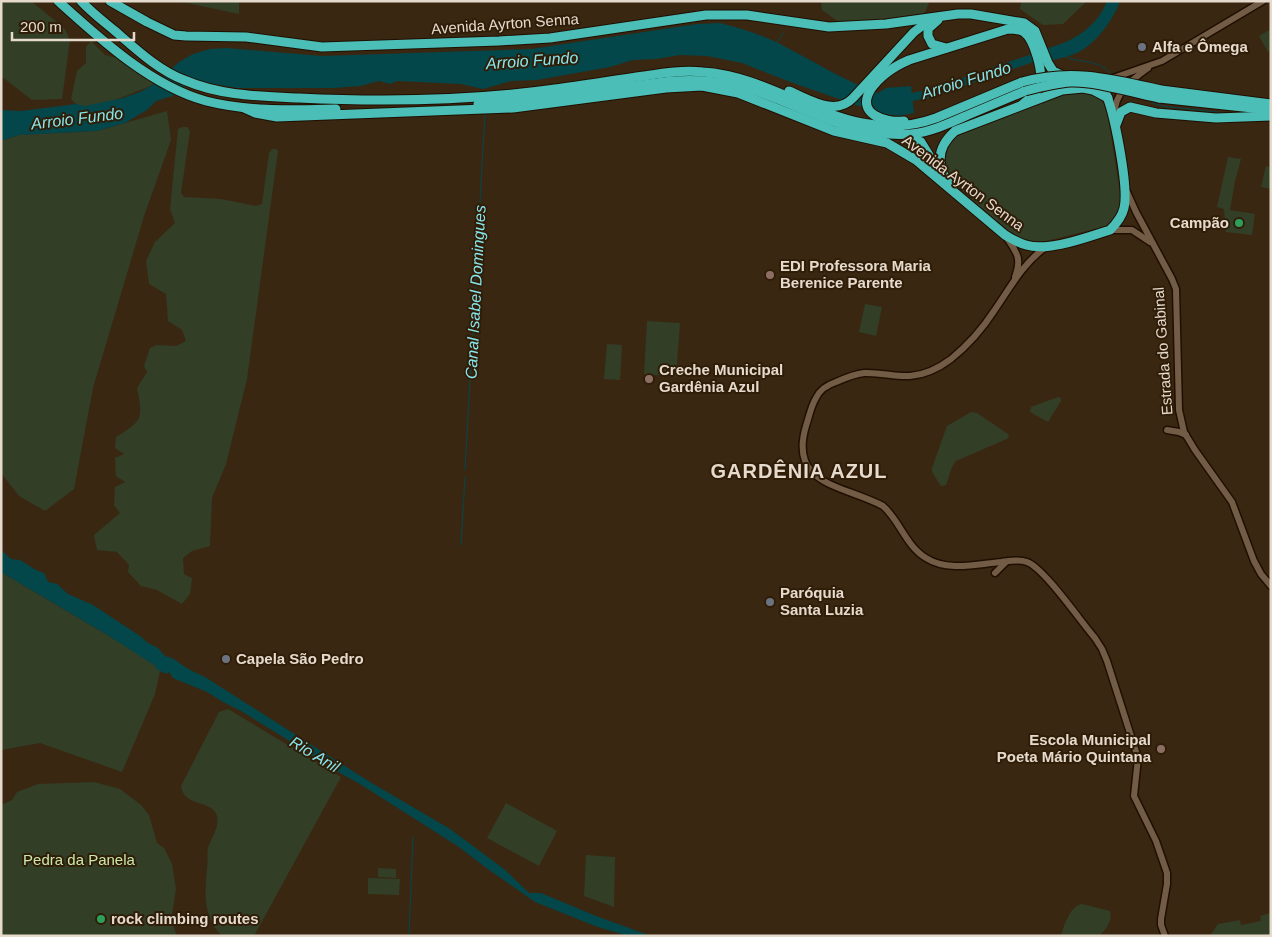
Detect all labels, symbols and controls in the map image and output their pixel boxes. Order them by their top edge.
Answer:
scale bar [12,10,135,42]
street label: Avenida Ayrton Senna [431,10,580,37]
text: 200 m [20,18,62,35]
place label: Alfa e Ômega [1152,38,1249,55]
marker: Alfa e Ômega [1136,41,1148,53]
water label: Arroio Fundo [484,49,579,72]
water label: Arroio Fundo [918,59,1013,102]
water label: Arroio Fundo [29,104,124,133]
street label: Avenida Ayrton Senna [899,131,1028,234]
water label: Canal Isabel Domingues [462,205,489,380]
place label: Campão [1170,214,1229,231]
marker: Campão [1233,217,1245,229]
place label: EDI Professora Maria Berenice Parente [780,257,932,291]
marker: EDI Professora Maria Berenice Parente [764,269,776,281]
street label: Estrada do Gabinal [1150,286,1175,416]
place label: Creche Municipal Gardênia Azul [659,361,783,395]
marker: Creche Municipal Gardênia Azul [643,373,655,385]
district label: GARDÊNIA AZUL [710,459,888,482]
place label: Paróquia Santa Luzia [780,584,864,618]
marker: Paróquia Santa Luzia [764,596,776,608]
place label: Capela São Pedro [236,650,364,667]
marker: Capela São Pedro [220,653,232,665]
place label: Escola Municipal Poeta Mário Quintana [997,731,1152,765]
water label: Rio Anil [287,733,343,776]
marker: Escola Municipal Poeta Mário Quintana [1155,743,1167,755]
park label: Pedra da Panela [23,851,136,868]
place label: rock climbing routes [111,910,259,927]
marker: rock climbing routes [95,913,107,925]

